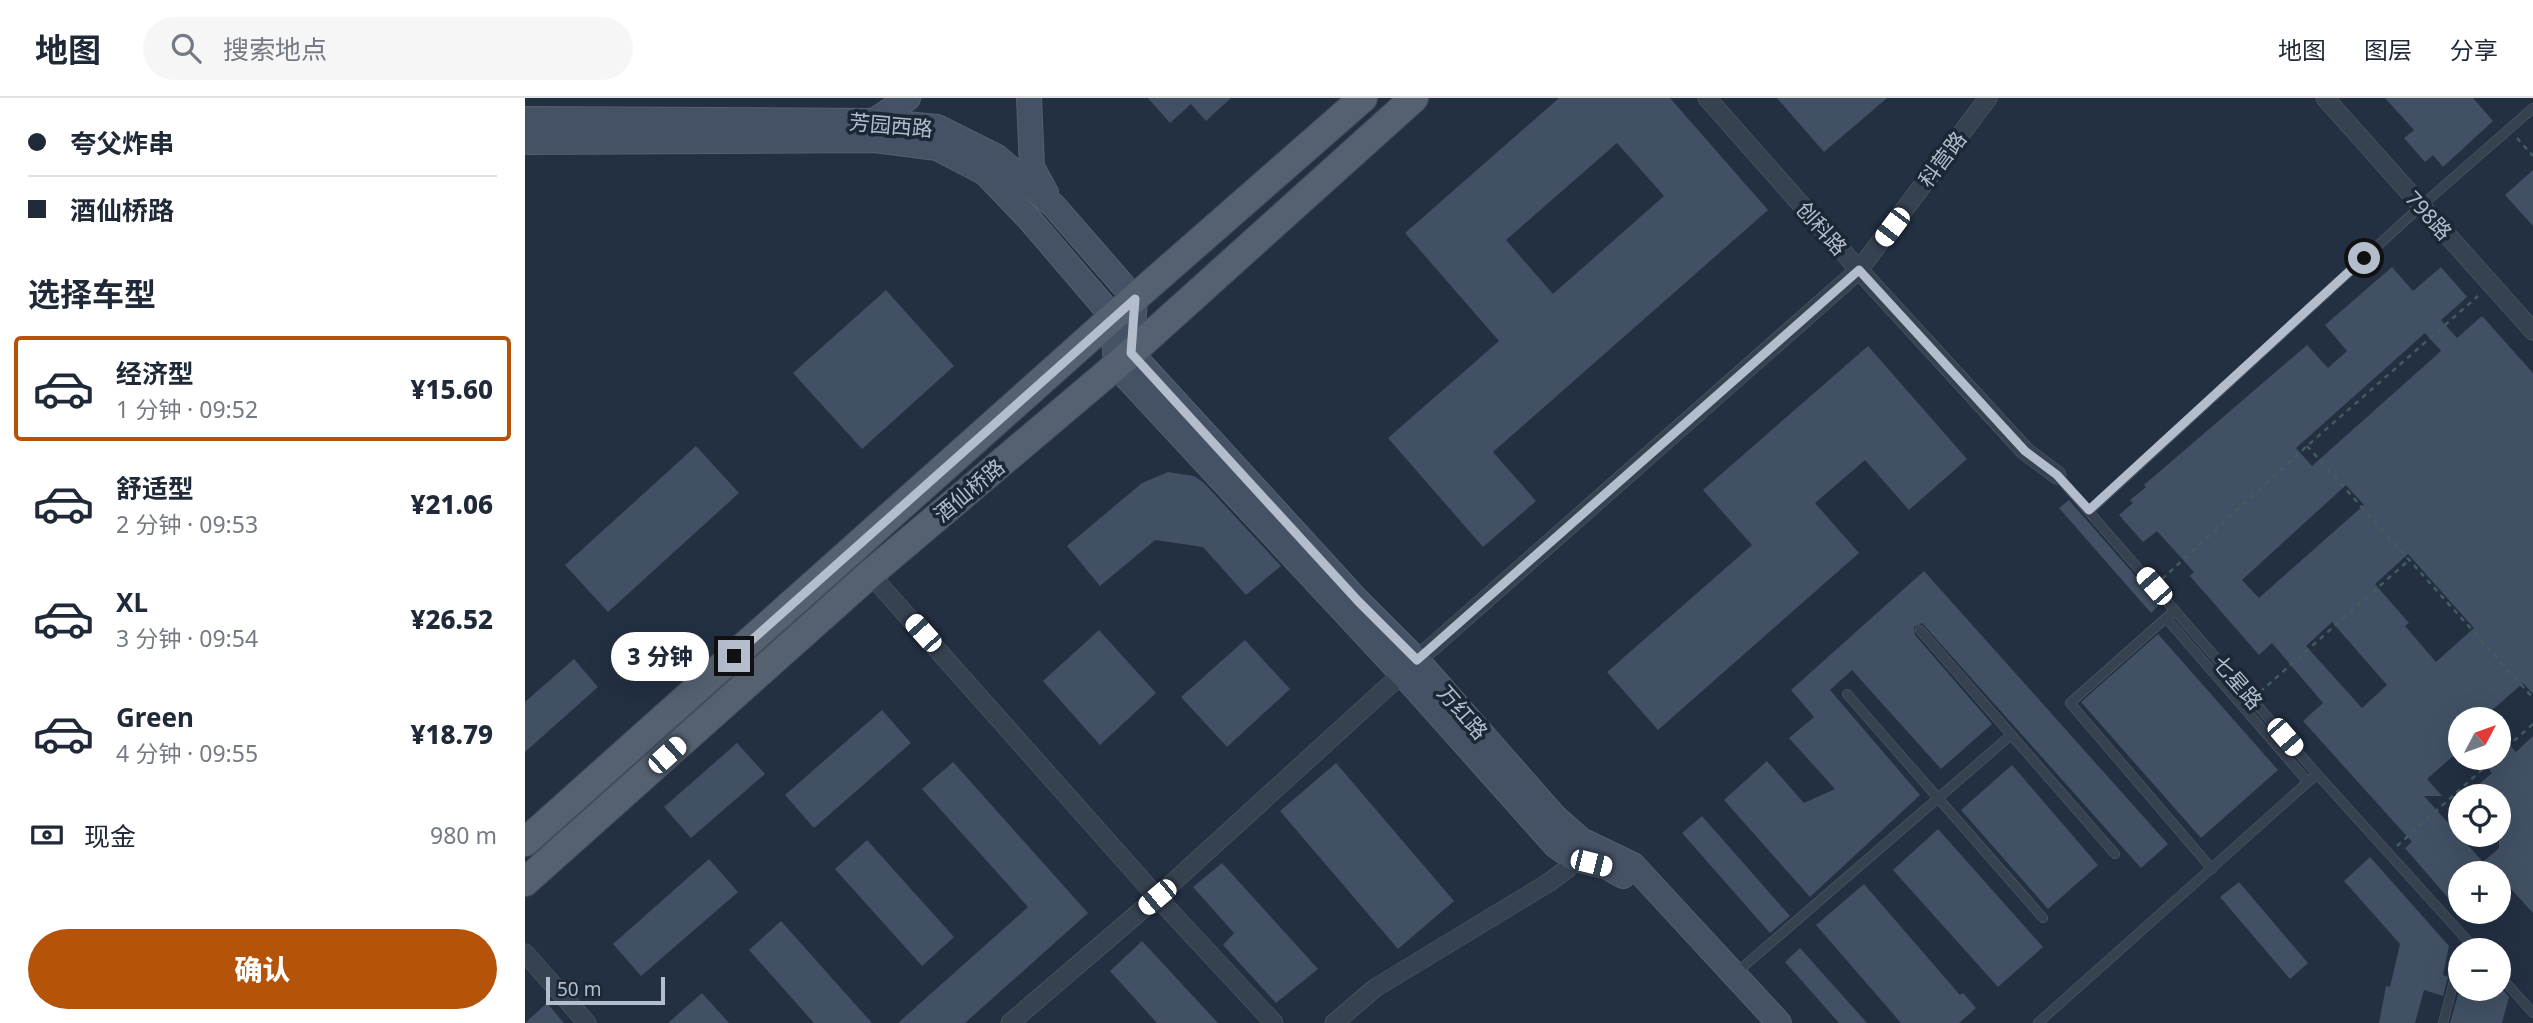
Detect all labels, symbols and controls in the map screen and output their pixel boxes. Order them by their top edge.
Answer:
search box [143,17,633,80]
text: 地图 [35,27,101,72]
icon: search [167,29,205,67]
text: 搜索地点 [223,31,327,67]
text: 地图 [2278,33,2326,66]
text: 图层 [2364,33,2412,66]
text: 分享 [2450,33,2498,66]
street label: 芳园西路 [848,107,934,143]
text: 夸父炸串 [70,125,174,161]
street label: 科营路 [1912,125,1972,193]
street label: 798路 [2400,184,2458,246]
text: 酒仙桥路 [70,192,174,228]
street label: 创科路 [1791,195,1853,261]
car [1871,204,1914,250]
route start [2348,242,2380,274]
text: 选择车型 [28,272,156,315]
text: 经济型 [116,355,194,391]
icon: car [32,357,95,420]
text: ¥15.60 [410,371,493,407]
text: 1 分钟 · 09:52 [116,393,258,425]
street label: 酒仙桥路 [928,452,1010,528]
text: 舒适型 [116,470,194,506]
icon: car [32,472,95,535]
text: ¥21.06 [410,486,493,522]
text: 2 分钟 · 09:53 [116,508,258,540]
car [2133,563,2176,609]
text: XL [116,584,148,620]
icon: car [32,587,95,650]
text: ¥26.52 [410,601,493,637]
car [902,610,945,656]
text: 3 分钟 · 09:54 [116,622,258,654]
callout: 3 分钟 [611,632,709,680]
text: 3 分钟 [627,640,693,672]
route end [718,640,750,672]
street label: 七星路 [2207,649,2269,715]
street label: 万红路 [1432,679,1494,745]
text: Green [116,699,194,735]
icon: car [32,702,95,765]
north arrow [2448,707,2511,770]
map controls [2448,707,2511,1001]
car [2264,714,2307,760]
text: ¥18.79 [410,716,493,752]
car [645,733,690,777]
text: 4 分钟 · 09:55 [116,737,258,769]
button: locate [2448,784,2511,847]
icon: cash [28,816,66,854]
text: 现金 [84,818,136,854]
text: 980 m [430,819,497,851]
car [1569,848,1614,878]
button: + [2448,861,2511,924]
car [1135,875,1180,919]
button: 确认 [28,929,497,1009]
button: − [2448,938,2511,1001]
scale bar [546,974,665,1006]
text: 50 m [557,976,601,1002]

